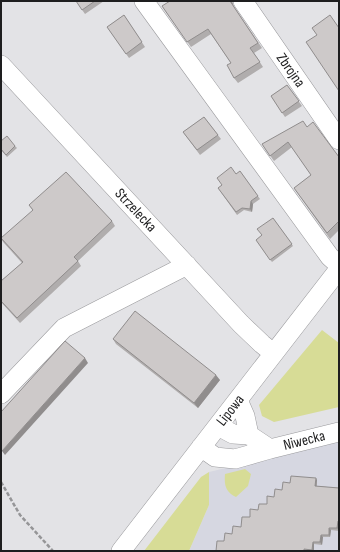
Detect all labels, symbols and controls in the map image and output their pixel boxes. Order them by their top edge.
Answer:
street label: Zbrojna [272,49,309,91]
street label: Strzelecka [111,185,161,236]
street label: Lipowa [212,391,249,430]
street label: Niwecka [281,426,327,455]

